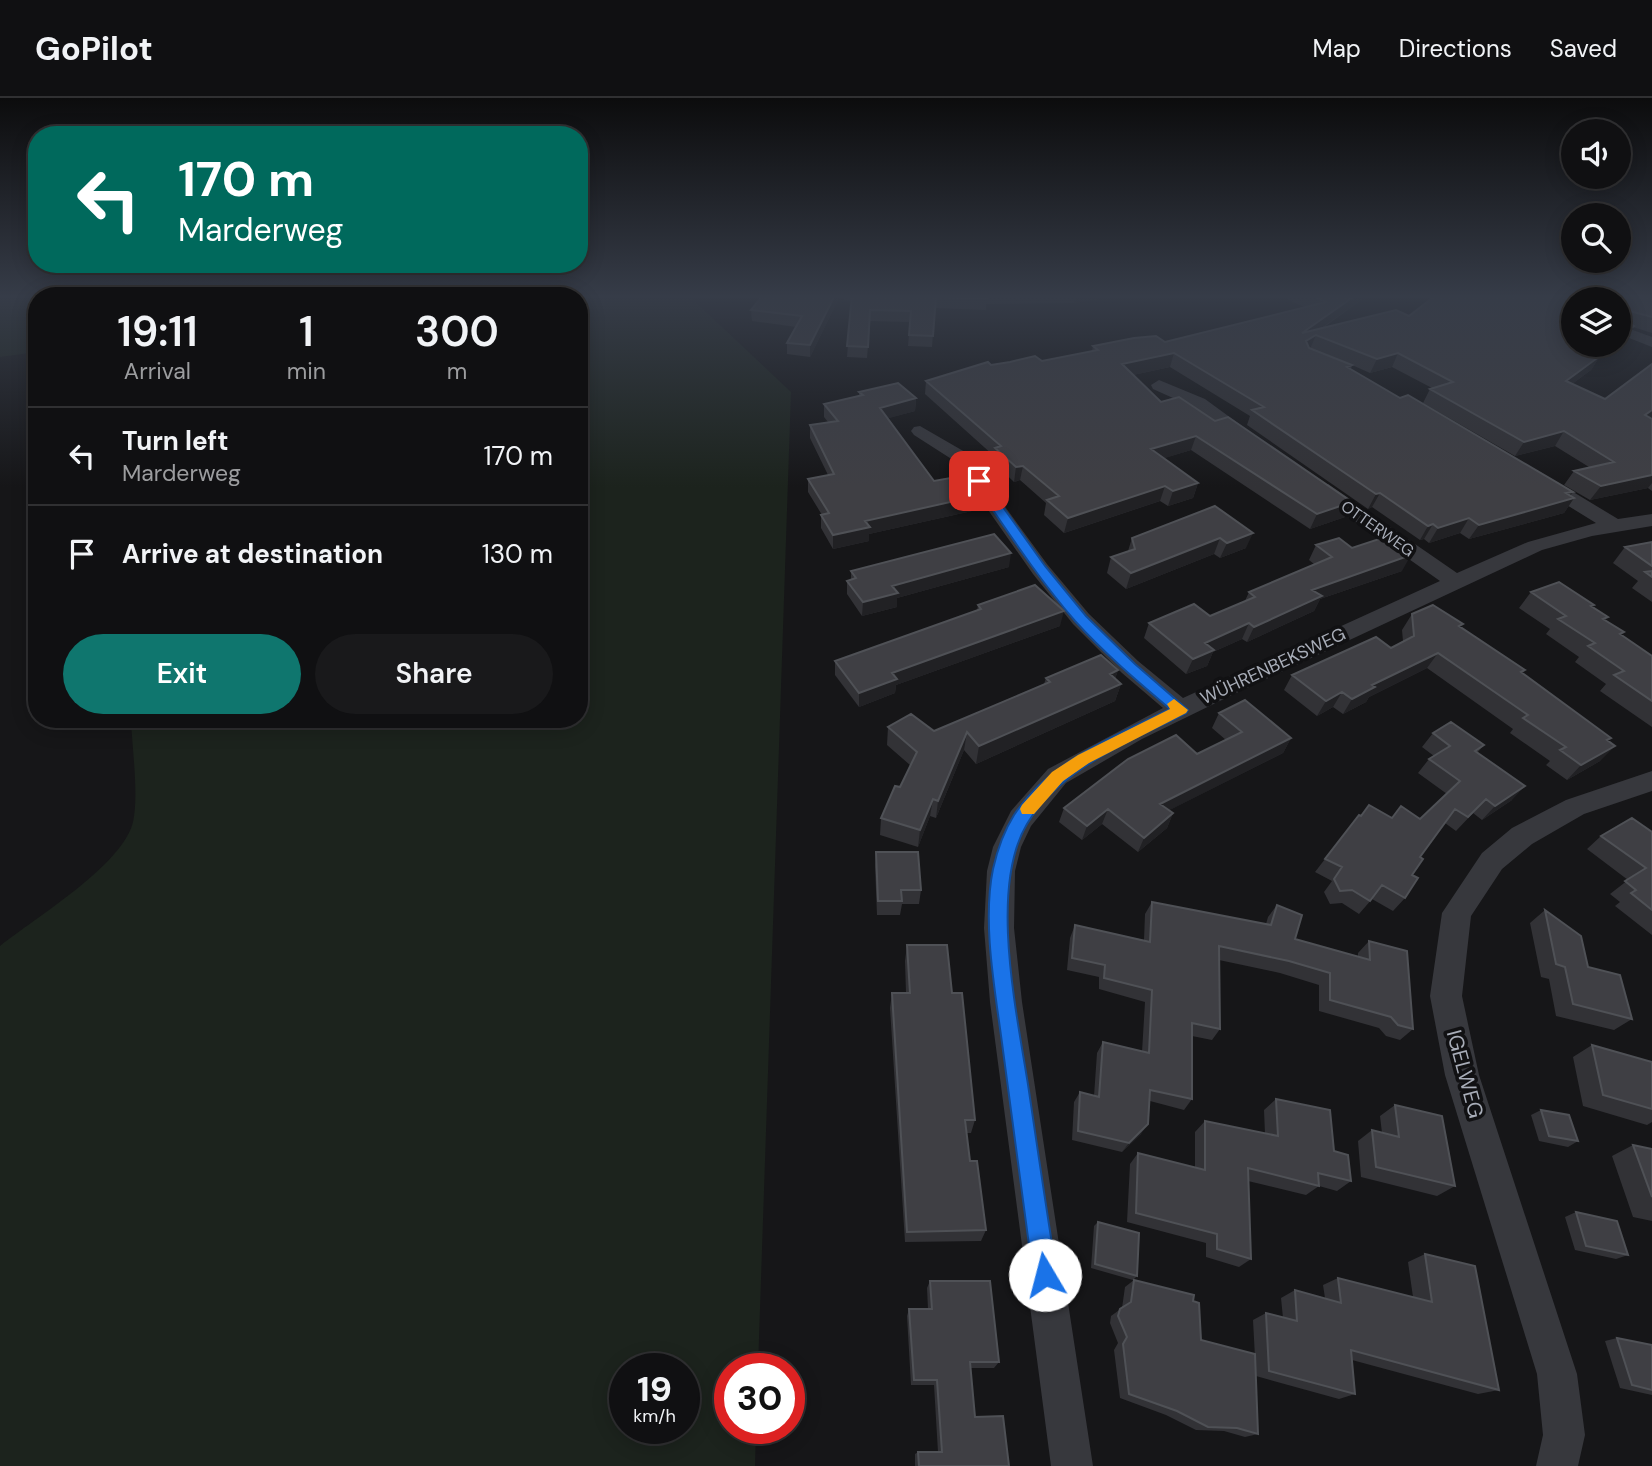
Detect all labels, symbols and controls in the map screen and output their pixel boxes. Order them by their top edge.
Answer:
text: GoPilot [35,27,153,70]
text: Map [1313,33,1361,64]
text: Directions [1399,33,1512,64]
text: Saved [1550,33,1617,64]
map controls [1561,119,1631,357]
button: sound [1561,119,1631,189]
text: 170 m [178,147,314,211]
icon: left [63,154,154,245]
button: search [1561,203,1631,273]
text: Marderweg [178,209,343,251]
button: layers [1561,287,1631,357]
text: 19:11 [117,304,198,359]
text: 1 [299,304,314,359]
text: 300 [415,304,499,359]
text: Arrival [124,356,191,386]
text: min [287,356,326,386]
text: m [447,356,467,386]
text: Turn left [122,424,229,458]
icon: left [63,437,101,475]
text: 170 m [484,439,553,473]
pin [949,451,1009,511]
text: Marderweg [122,458,241,488]
icon: arrive [960,462,998,500]
street label: OTTERWEG [1337,496,1418,561]
icon: arrive [63,535,101,573]
text: Arrive at destination [122,537,383,571]
text: 130 m [482,537,553,571]
street label: WÜHRENBEKSWEG [1196,622,1350,710]
button: Exit [63,634,301,714]
button: Share [315,634,553,714]
street label: IGELWEG [1440,1027,1490,1121]
position arrow [1008,1238,1082,1312]
speed limit sign: 30 [714,1353,805,1444]
text: 19 [637,1366,672,1412]
text: km/h [633,1404,676,1428]

